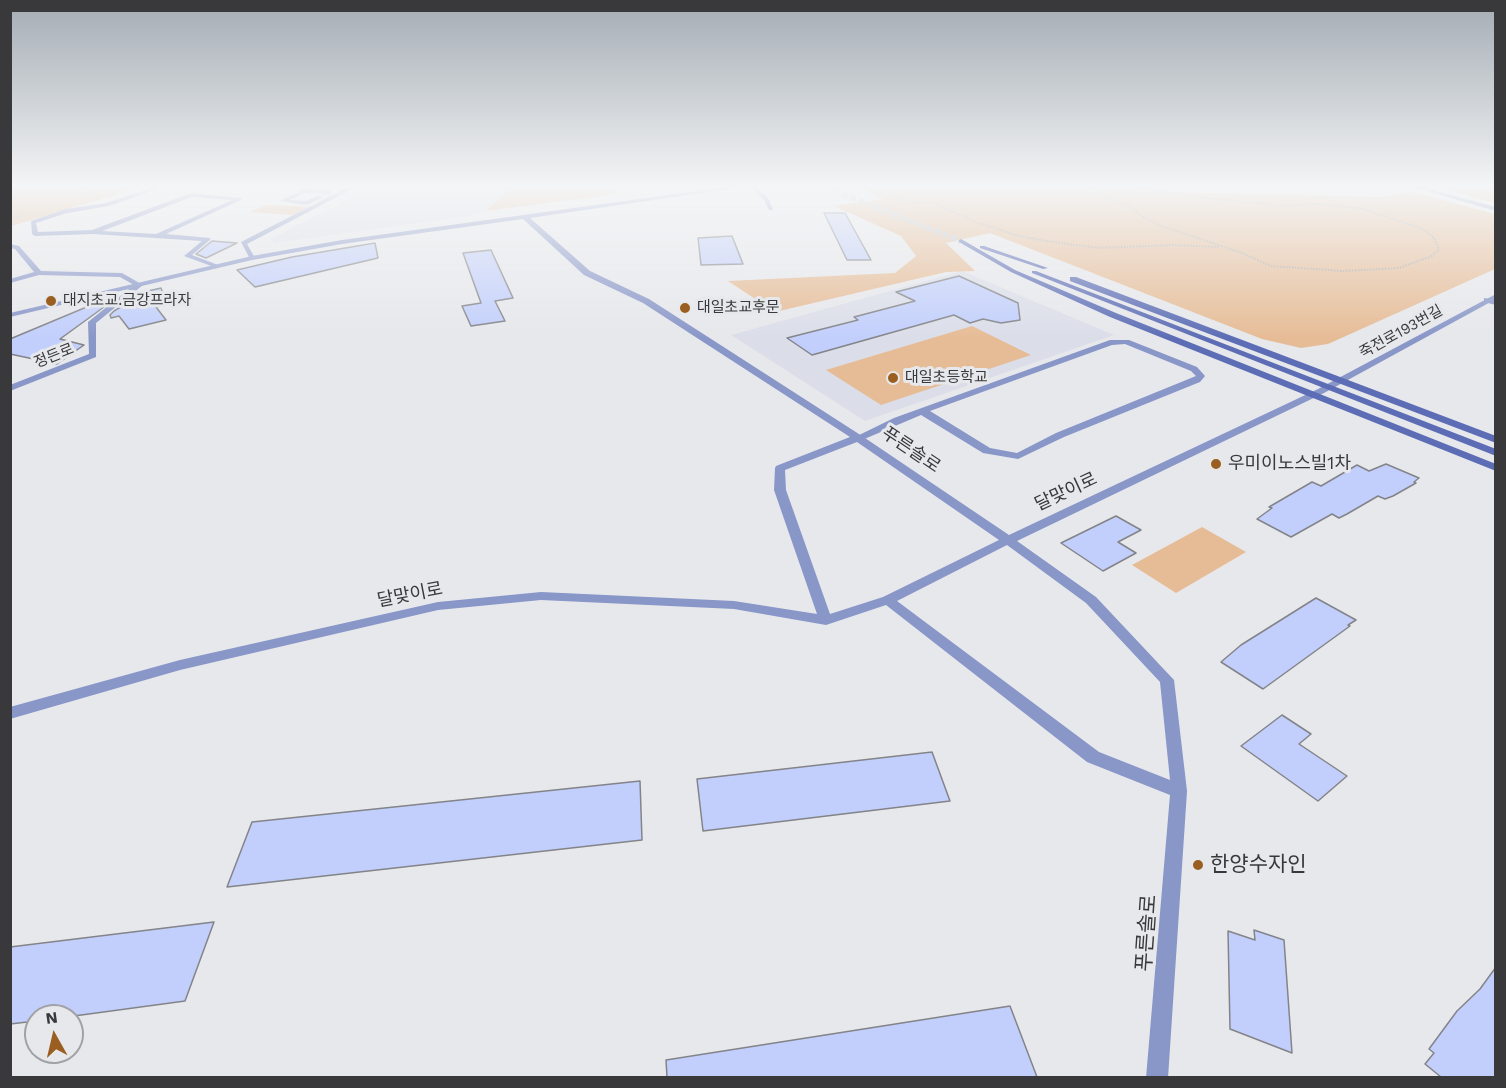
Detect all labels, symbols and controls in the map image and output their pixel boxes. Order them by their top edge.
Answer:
place label: 대지초교.금강프라자 [63,292,191,310]
marker: 대지초교.금강프라자 [44,294,58,308]
place label: 대일초교후문 [697,299,780,317]
marker: 대일초교후문 [678,301,692,315]
street label: 죽전로193번길 [1356,302,1446,362]
street label: 정든로 [31,340,77,372]
place label: 대일초등학교 [905,369,988,387]
marker: 대일초등학교 [886,371,900,385]
street label: 푸른솔로 [878,423,944,477]
place label: 우미이노스빌1차 [1228,453,1351,475]
marker: 우미이노스빌1차 [1209,457,1223,471]
street label: 달맞이로 [1031,468,1101,516]
street label: 달맞이로 [375,578,445,612]
place label: 한양수자인 [1210,852,1307,878]
marker: 한양수자인 [1191,858,1205,872]
street label: 푸른솔로 [1132,894,1162,972]
north arrow [24,1004,84,1064]
text: N [45,1007,59,1028]

